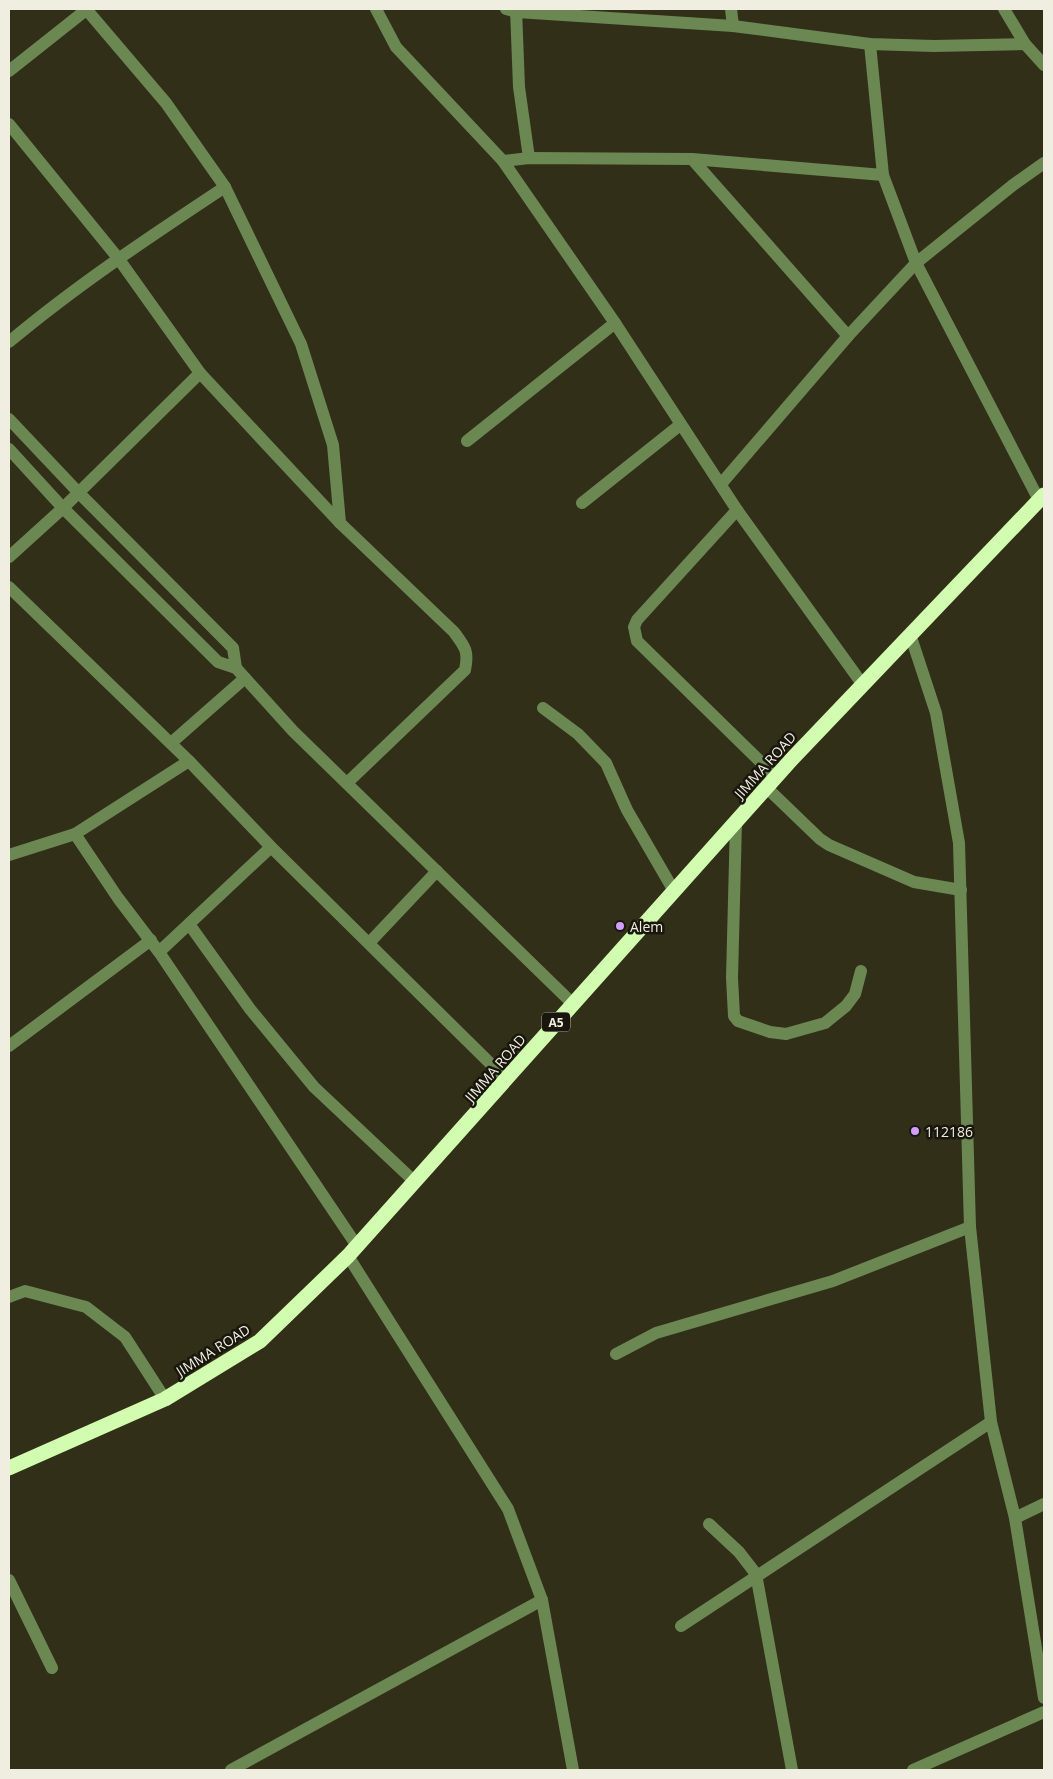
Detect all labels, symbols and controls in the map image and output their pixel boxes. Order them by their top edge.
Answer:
street label: JIMMA ROAD [729,727,800,804]
place label: Alem [630,917,663,936]
marker: Alem [614,920,626,932]
road number: A5 [542,1012,570,1032]
street label: JIMMA ROAD [459,1030,530,1107]
place label: 112186 [925,1122,973,1141]
marker: 112186 [909,1125,921,1137]
street label: JIMMA ROAD [171,1320,254,1381]

